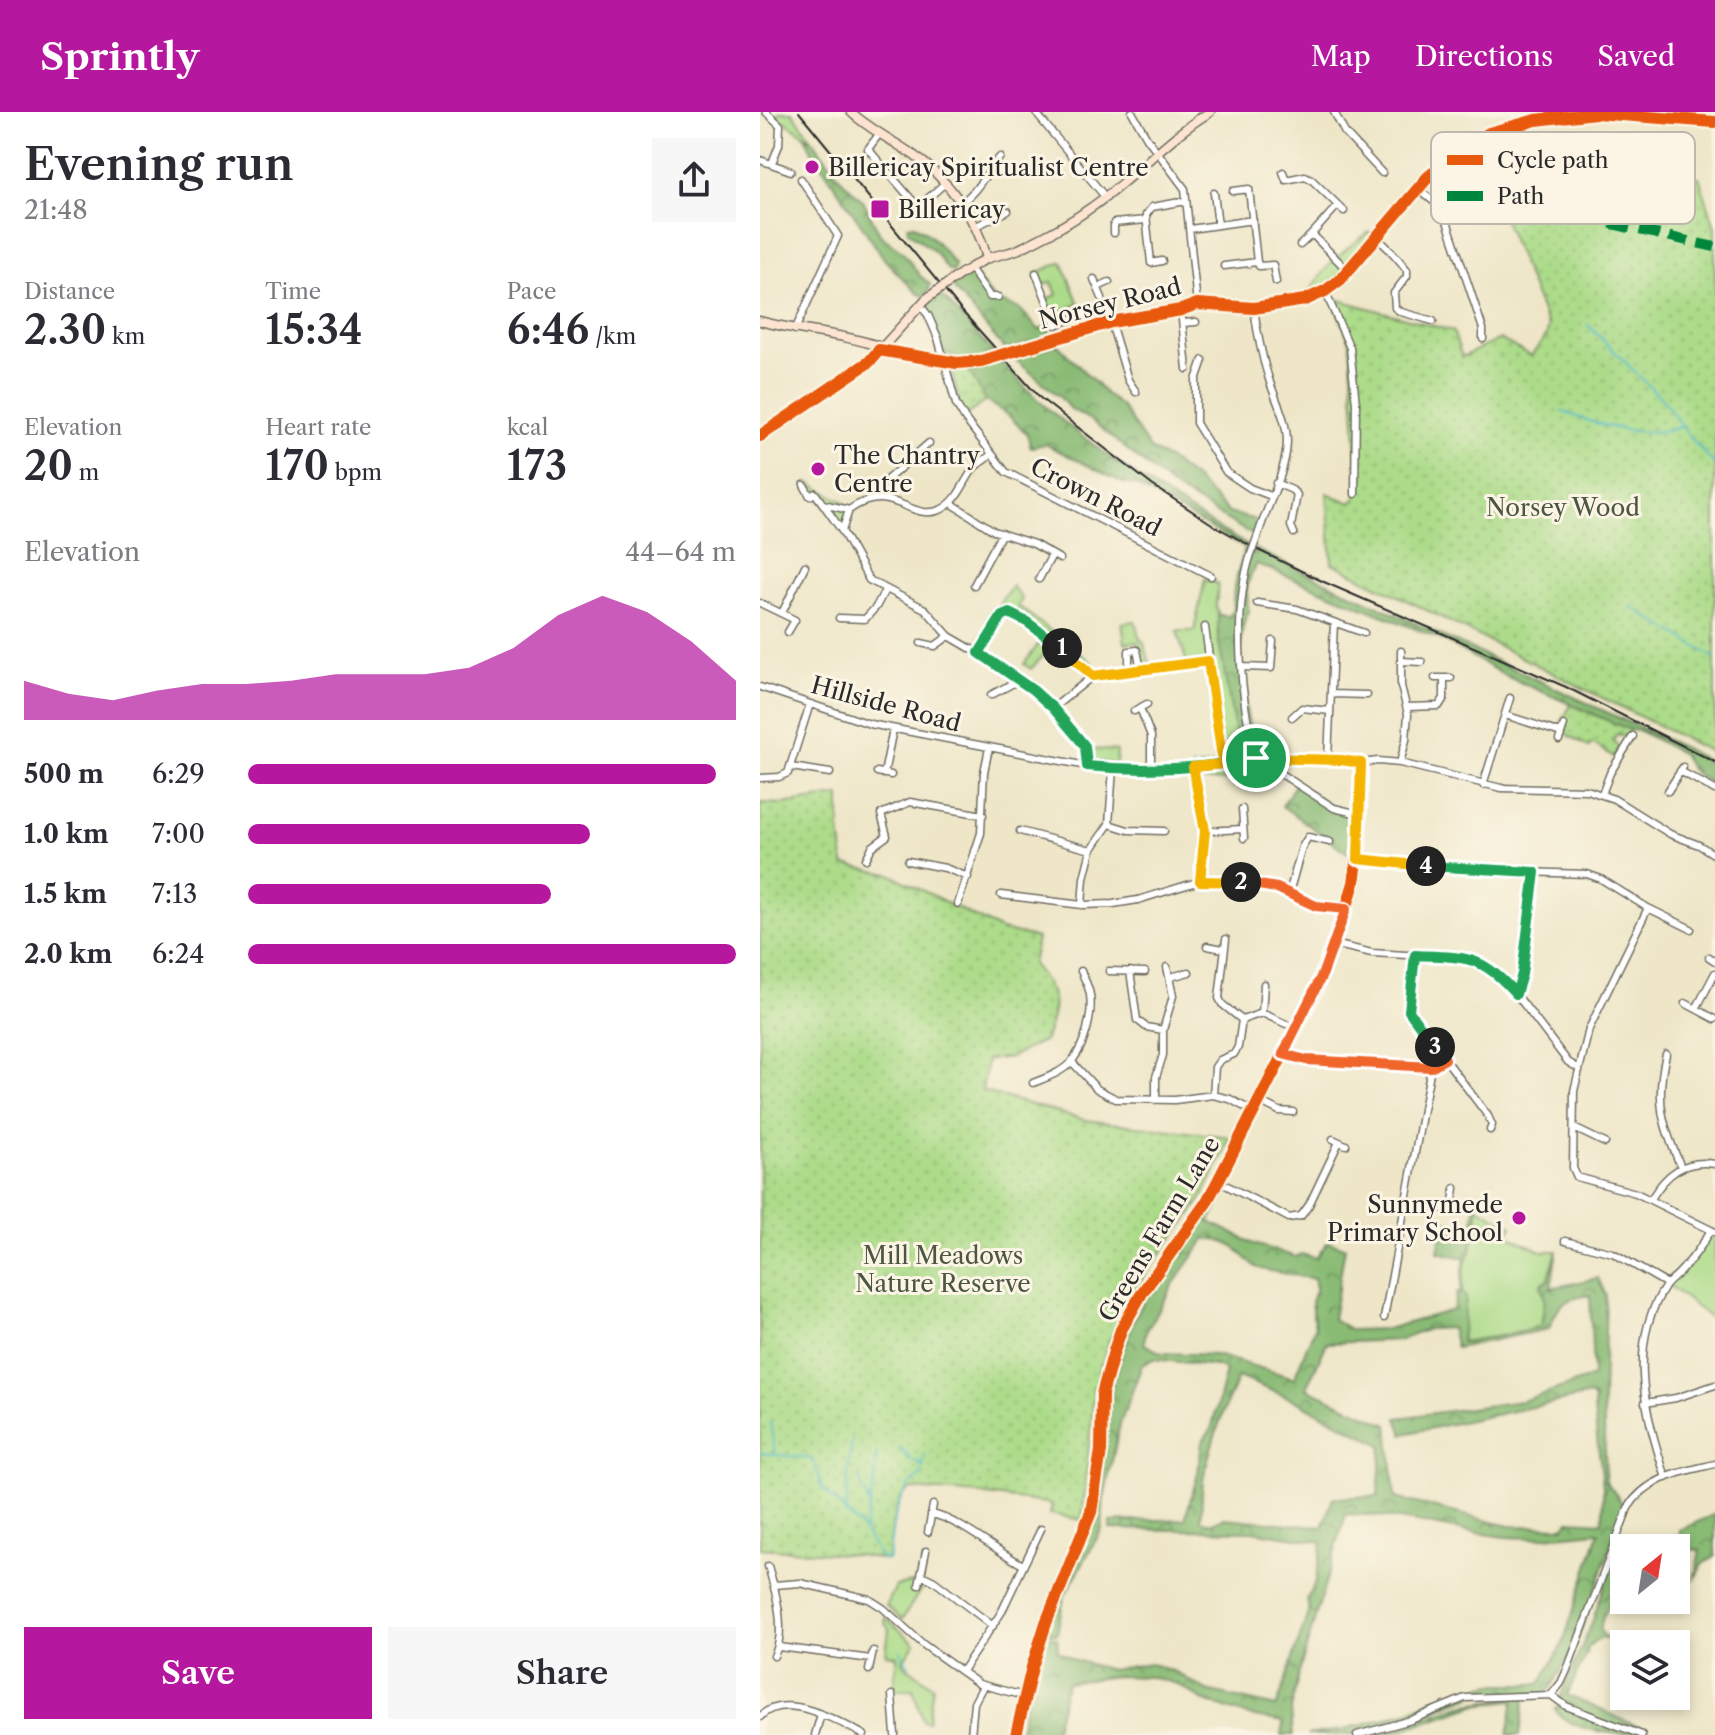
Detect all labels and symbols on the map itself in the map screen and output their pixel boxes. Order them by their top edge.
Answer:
legend [1431,132,1695,224]
text: Cycle path [1497,147,1609,174]
place label: Billericay Spiritualist Centre [828,153,1149,182]
marker: Billericay Spiritualist Centre [803,158,821,176]
text: Path [1497,183,1545,210]
place label: Billericay [898,195,1006,224]
marker: Billericay [869,198,891,220]
street label: Norsey Road [1036,271,1185,335]
place label: The Chantry Centre [834,441,981,498]
street label: Crown Road [1026,452,1167,543]
marker: The Chantry Centre [809,460,827,478]
park label: Norsey Wood [1486,493,1640,522]
pin: 1 [1042,628,1082,668]
street label: Hillside Road [808,670,964,738]
pin [1222,724,1290,792]
pin: 4 [1406,846,1446,886]
pin: 2 [1221,862,1261,902]
pin: 3 [1415,1027,1455,1067]
street label: Greens Farm Lane [1092,1131,1226,1327]
place label: Sunnymede Primary School [1327,1190,1503,1247]
marker: Sunnymede Primary School [1510,1209,1528,1227]
park label: Mill Meadows Nature Reserve [855,1241,1031,1298]
north arrow [1610,1534,1690,1614]

